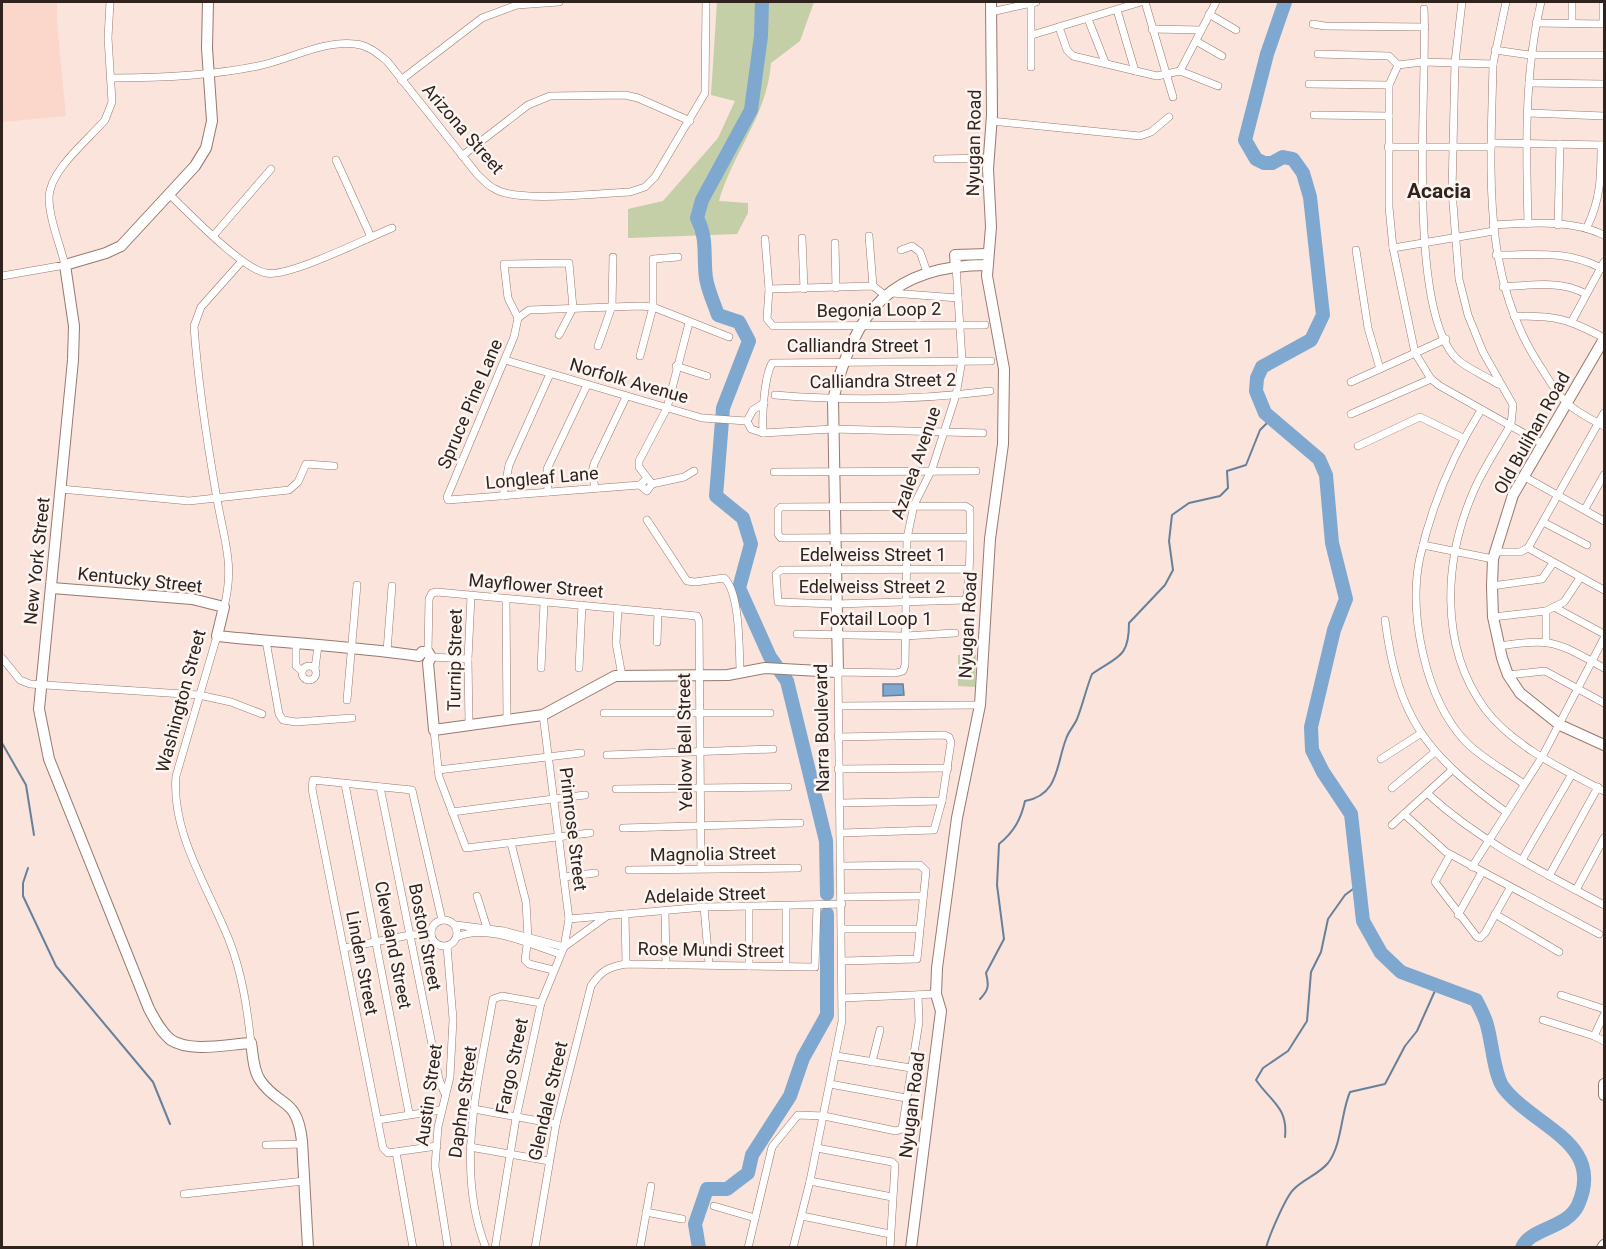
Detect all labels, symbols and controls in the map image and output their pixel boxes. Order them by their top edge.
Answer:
street label: Arizona Street [418,79,508,178]
street label: Nyugan Road [962,89,985,197]
district label: Acacia [1407,179,1471,203]
street label: Begonia Loop 2 [817,298,941,321]
street label: Calliandra Street 1 [787,335,933,356]
street label: Spruce Pine Lane [433,336,506,472]
street label: Norfolk Avenue [567,354,691,408]
street label: Old Bulihan Road [1489,368,1574,498]
street label: Calliandra Street 2 [810,369,956,392]
street label: Azalea Avenue [886,404,945,522]
street label: Longleaf Lane [485,462,599,493]
street label: New York Street [19,496,54,626]
street label: Edelweiss Street 1 [800,544,946,565]
street label: Kentucky Street [77,563,204,597]
street label: Mayflower Street [468,569,605,602]
street label: Nyugan Road [954,571,981,679]
street label: Edelweiss Street 2 [799,576,945,597]
street label: Foxtail Loop 1 [820,608,932,629]
street label: Turnip Street [443,609,466,711]
street label: Washington Street [151,627,210,775]
street label: Narra Boulevard [810,664,833,792]
street label: Yellow Bell Street [673,673,696,811]
street label: Primrose Street [555,766,592,892]
street label: Magnolia Street [650,842,776,865]
street label: Cleveland Street [371,879,416,1011]
street label: Boston Street [405,882,446,992]
street label: Adelaide Street [644,882,766,907]
street label: Linden Street [342,909,383,1017]
street label: Rose Mundi Street [637,938,785,961]
street label: Fargo Street [491,1016,532,1116]
street label: Glendale Street [524,1039,571,1163]
street label: Austin Street [411,1042,446,1147]
street label: Daphne Street [444,1044,481,1159]
street label: Nyugan Road [895,1051,928,1159]

